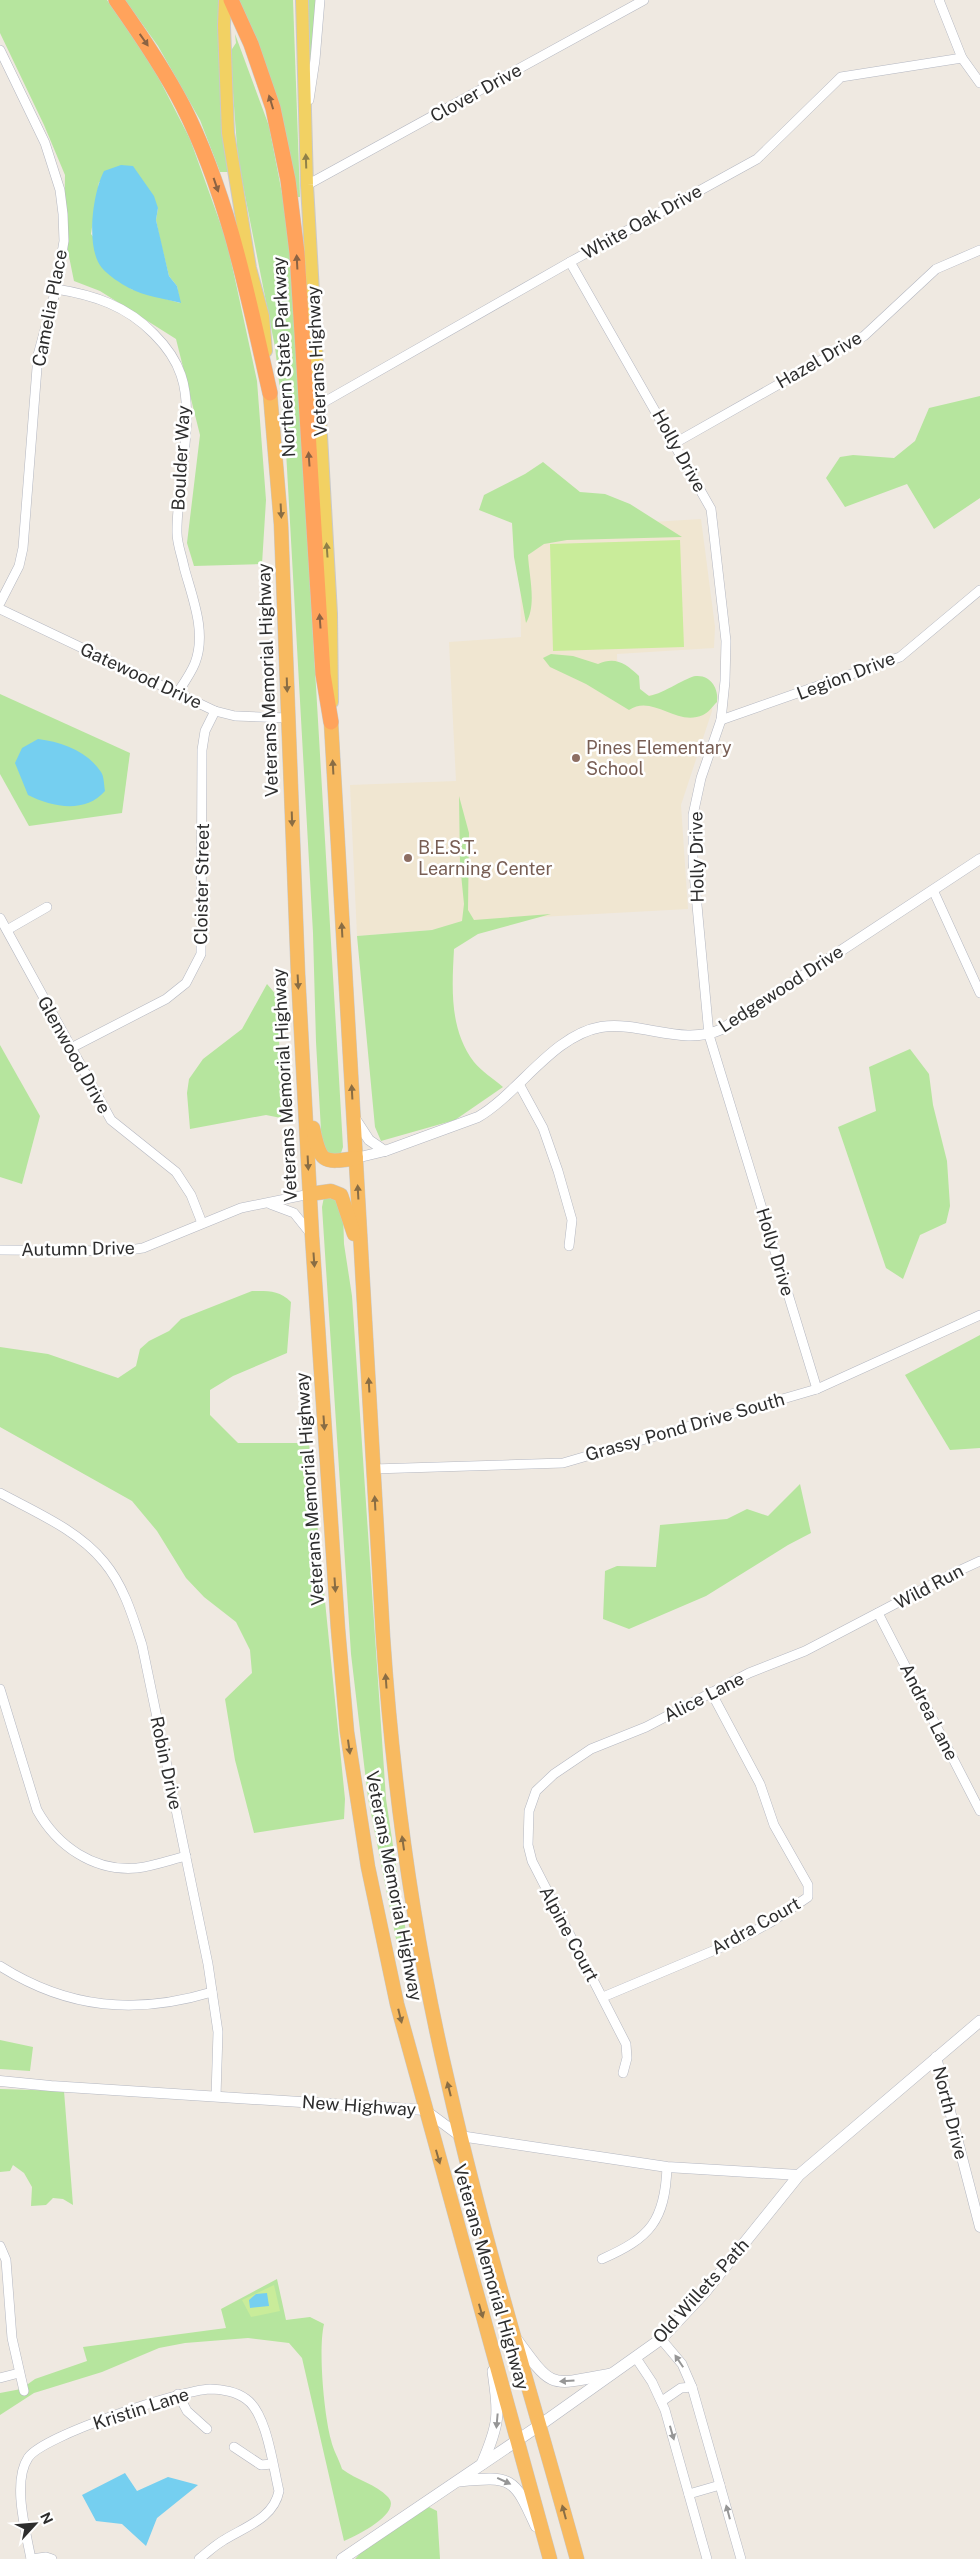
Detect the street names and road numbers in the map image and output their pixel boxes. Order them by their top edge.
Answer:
street label: Clover Drive [427,59,525,126]
street label: White Oak Drive [578,180,705,263]
street label: Camelia Place [28,248,71,368]
street label: Northern State Parkway [268,256,299,458]
street label: Veterans Highway [302,285,331,437]
street label: Hazel Drive [772,327,865,392]
street label: Boulder Way [167,404,194,511]
street label: Holly Drive [648,406,711,496]
street label: Veterans Memorial Highway [253,562,282,797]
street label: Gatewood Drive [77,638,205,713]
street label: Legion Drive [794,647,898,704]
street label: Holly Drive [685,811,708,903]
street label: Cloister Street [190,823,213,945]
street label: Ledgewood Drive [714,940,847,1037]
street label: Veterans Memorial Highway [268,967,301,1202]
street label: Glenwood Drive [34,992,115,1117]
street label: Holly Drive [752,1205,799,1299]
street label: Autumn Drive [21,1237,135,1260]
street label: Veterans Memorial Highway [291,1371,328,1607]
street label: Grassy Pond Drive South [583,1388,787,1465]
street label: Wild Run [891,1560,967,1613]
street label: Andrea Lane [896,1660,963,1764]
street label: Alice Lane [660,1667,747,1726]
street label: Robin Drive [146,1714,187,1812]
street label: Veterans Memorial Highway [362,1769,427,2003]
street label: Alpine Court [535,1882,603,1985]
street label: Ardra Court [708,1893,804,1959]
street label: North Drive [929,2064,972,2162]
street label: New Highway [301,2091,417,2120]
street label: Veterans Memorial Highway [449,2161,534,2393]
street label: Old Willets Path [648,2234,753,2347]
street label: Kristin Lane [90,2383,191,2434]

